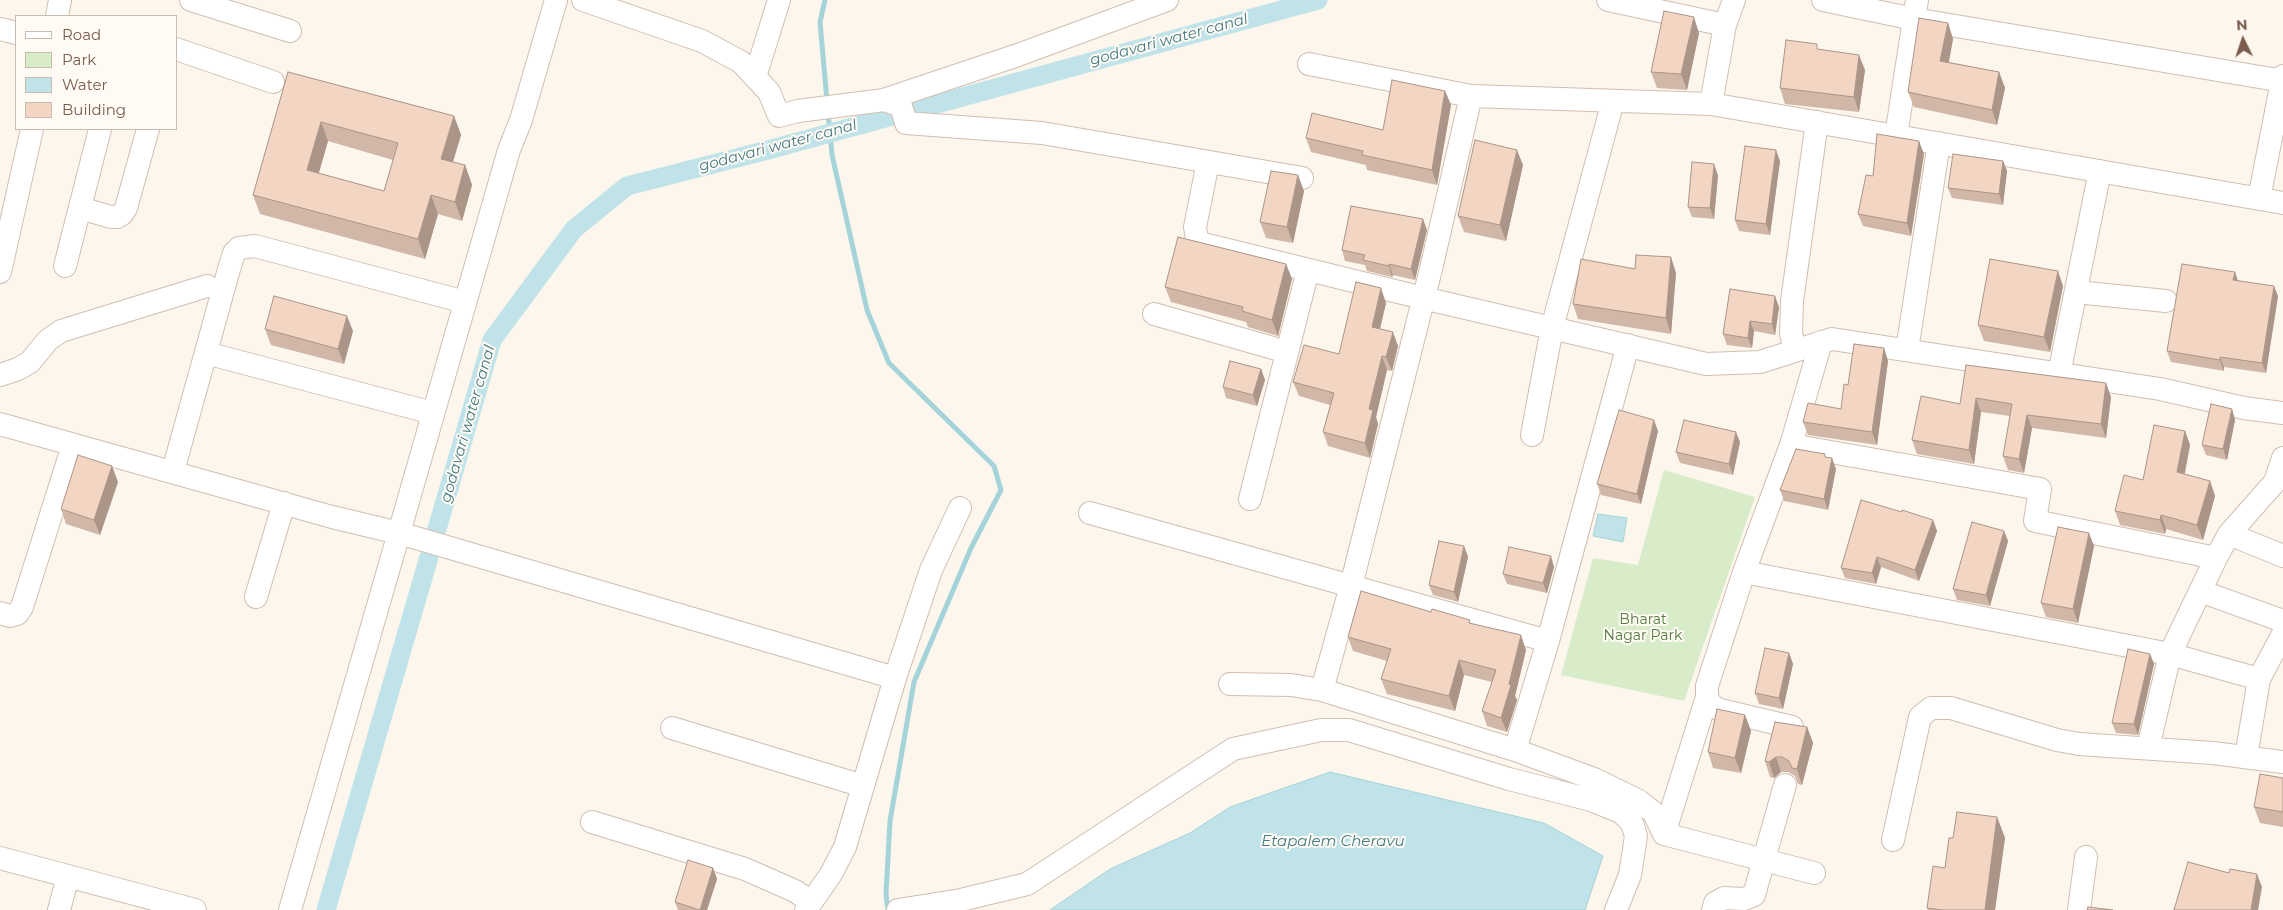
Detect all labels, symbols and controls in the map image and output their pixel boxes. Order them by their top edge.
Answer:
water label: godavari water canal [1088,10,1250,70]
legend [15,15,178,130]
north arrow [2218,15,2268,65]
text: N [2236,16,2248,34]
text: Road [62,25,101,44]
text: Park [62,50,96,69]
text: Water [62,75,108,94]
text: Building [62,100,126,119]
water label: godavari water canal [697,116,859,176]
water label: godavari water canal [437,343,499,505]
park label: Bharat Nagar Park [1604,612,1682,644]
water label: Etapalem Cheravu [1261,833,1405,851]

